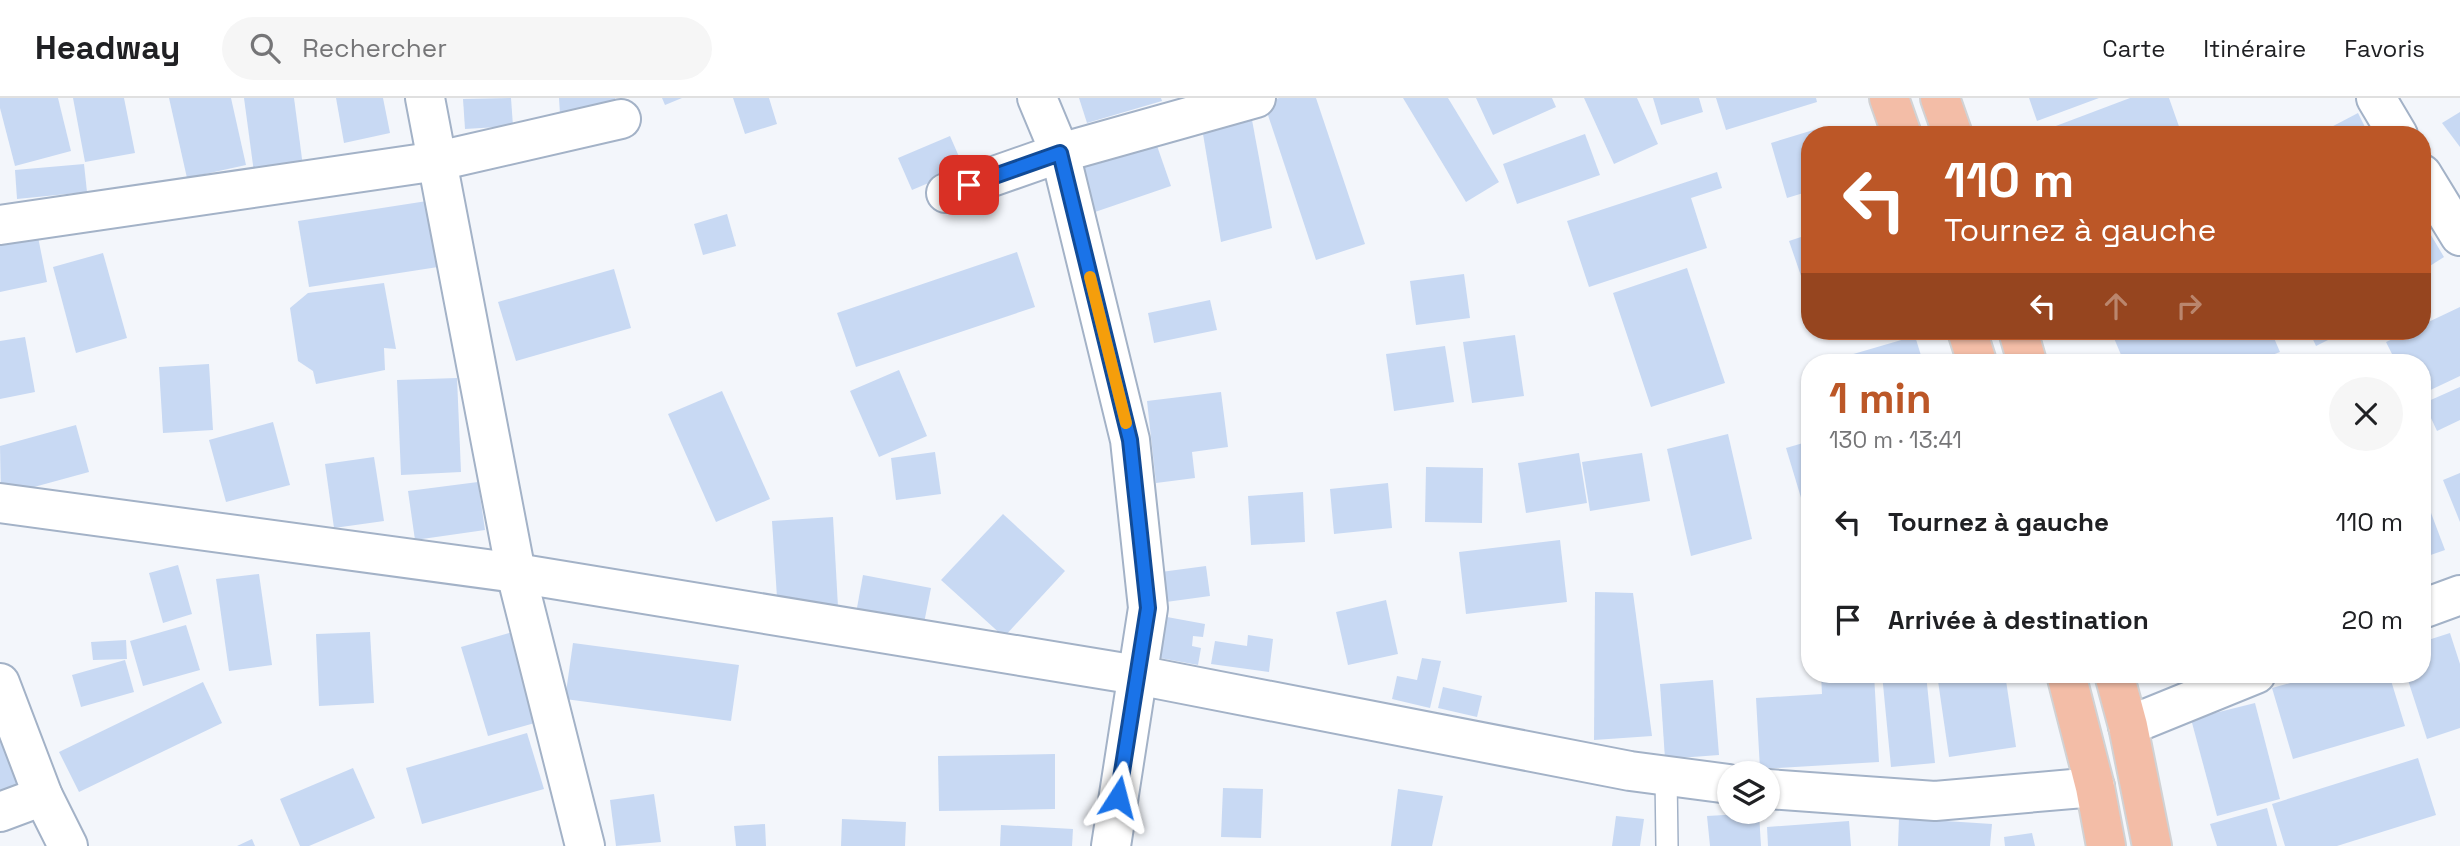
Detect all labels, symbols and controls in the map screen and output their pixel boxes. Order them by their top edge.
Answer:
search box [222,17,712,80]
text: Headway [35,27,180,69]
icon: search [246,29,284,67]
text: Rechercher [302,31,447,65]
text: Carte [2102,33,2165,64]
text: Itinéraire [2203,33,2306,64]
text: Favoris [2344,33,2425,64]
text: 110 m [1944,149,2074,211]
icon: left [1829,154,1920,245]
pin [939,155,999,215]
icon: arrive [950,166,988,204]
text: Tournez à gauche [1944,210,2216,250]
icon: left [2024,287,2062,325]
icon: ahead [2097,287,2135,325]
icon: right [2170,287,2208,325]
text: 1 min [1829,372,1932,425]
button: close [2329,377,2403,451]
text: 130 m · 13:41 [1829,425,1962,455]
icon: left [1829,503,1867,541]
text: Tournez à gauche [1888,505,2109,539]
text: 110 m [2336,505,2403,539]
icon: arrive [1829,601,1867,639]
text: Arrivée à destination [1888,603,2149,637]
text: 20 m [2342,603,2403,637]
position arrow [1081,760,1155,834]
map controls [1717,761,1780,824]
button: layers [1717,761,1780,824]

